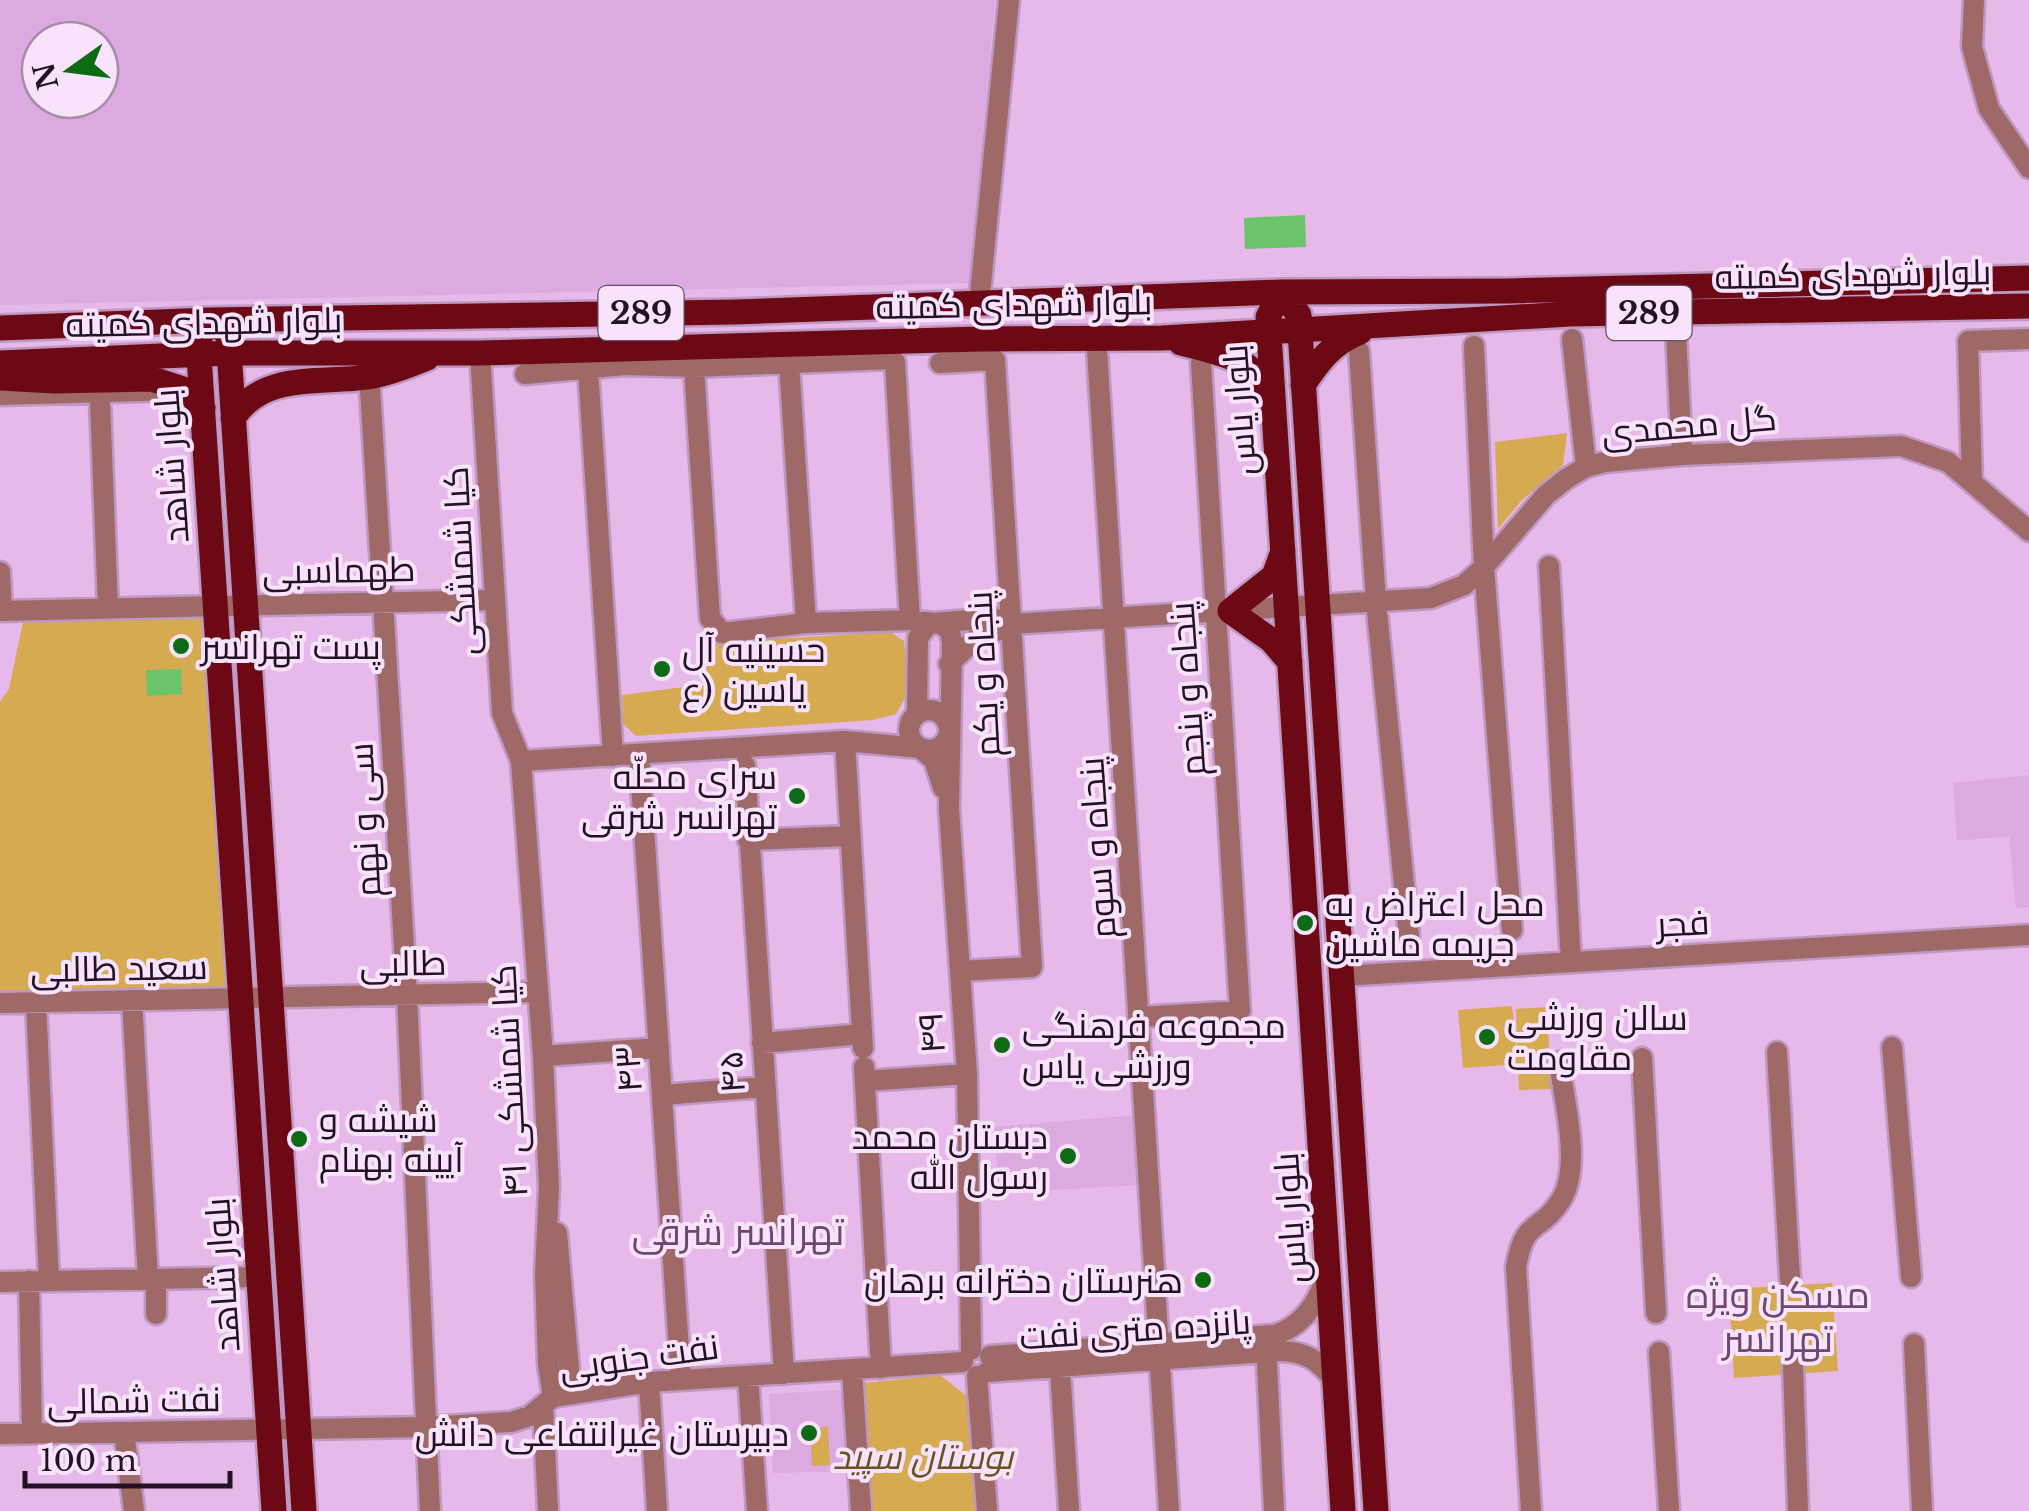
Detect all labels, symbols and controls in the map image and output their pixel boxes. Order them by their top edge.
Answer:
north arrow [20,20,120,120]
text: N [26,59,66,93]
street label: بلوار شهدای کمیته [1714,250,1992,298]
street label: بلوار شهدای کمیته [875,280,1153,328]
road number: 289 [598,286,684,340]
road number: 289 [1606,286,1692,340]
street label: بلوار شهدای کمیته [65,298,343,346]
street label: بلوار یاس [1213,343,1265,477]
street label: بلوار شاهد [144,387,198,545]
street label: گل محمدی [1600,396,1778,454]
street label: کیا شمشکی [434,465,486,657]
street label: طهماسبی [262,547,416,593]
street label: پنجاه و یکم [957,590,1012,758]
street label: پنجاه و پنجم [1159,600,1218,778]
place label: پست تهرانسر [199,625,381,670]
place label: حسینیه آل یاسین (ع [682,628,825,713]
marker: پست تهرانسر [170,635,192,657]
marker: حسینیه آل یاسین (ع [651,658,673,680]
street label: سی و نهم [338,742,393,898]
place label: سرای محلّه تهرانسر شرقی [581,755,777,838]
street label: پنجاه و سوم [1069,756,1128,940]
marker: سرای محلّه تهرانسر شرقی [786,785,808,807]
place label: محل اعتراض به جریمه ماشین [1325,882,1545,965]
street label: فجر [1653,900,1711,946]
marker: محل اعتراض به جریمه ماشین [1294,912,1316,934]
street label: طالبی [359,941,447,985]
street label: سعید طالبی [30,945,208,991]
street label: ۴۱ کیا شمشکی [481,963,537,1199]
place label: سالن ورزشی مقاومت [1507,996,1688,1079]
place label: مجموعه فرهنگی ورزشی یاس [1022,1004,1286,1087]
street label: ۴۹ [908,1011,954,1055]
marker: سالن ورزشی مقاومت [1476,1026,1498,1048]
marker: مجموعه فرهنگی ورزشی یاس [991,1034,1013,1056]
street label: ۴۳ [605,1044,651,1094]
street label: ۴۵ [708,1049,754,1095]
place label: شیشه و آیینه بهنام [319,1098,464,1184]
place label: دبستان محمد رسول الله [852,1115,1048,1198]
marker: شیشه و آیینه بهنام [288,1128,310,1150]
marker: دبستان محمد رسول الله [1057,1145,1079,1167]
street label: بلوار یاس [1264,1151,1316,1285]
street label: بلوار شاهد [195,1196,249,1354]
district label: تهرانسر شرقی [632,1208,844,1255]
place label: هنرستان دخترانه برهان [864,1259,1183,1302]
marker: هنرستان دخترانه برهان [1192,1269,1214,1291]
district label: مسکن ویژه تهرانسر [1686,1271,1870,1362]
street label: پانزده متری نفت [1018,1299,1252,1361]
street label: نفت جنوبی [556,1325,722,1389]
street label: نفت شمالی [47,1377,221,1423]
place label: دبیرستان غیرانتفاعی دانش [415,1412,789,1455]
marker: دبیرستان غیرانتفاعی دانش [798,1422,820,1444]
scale bar [25,1426,230,1488]
park label: بوستان سپید [833,1435,1015,1479]
text: 100 m [40,1442,137,1479]

